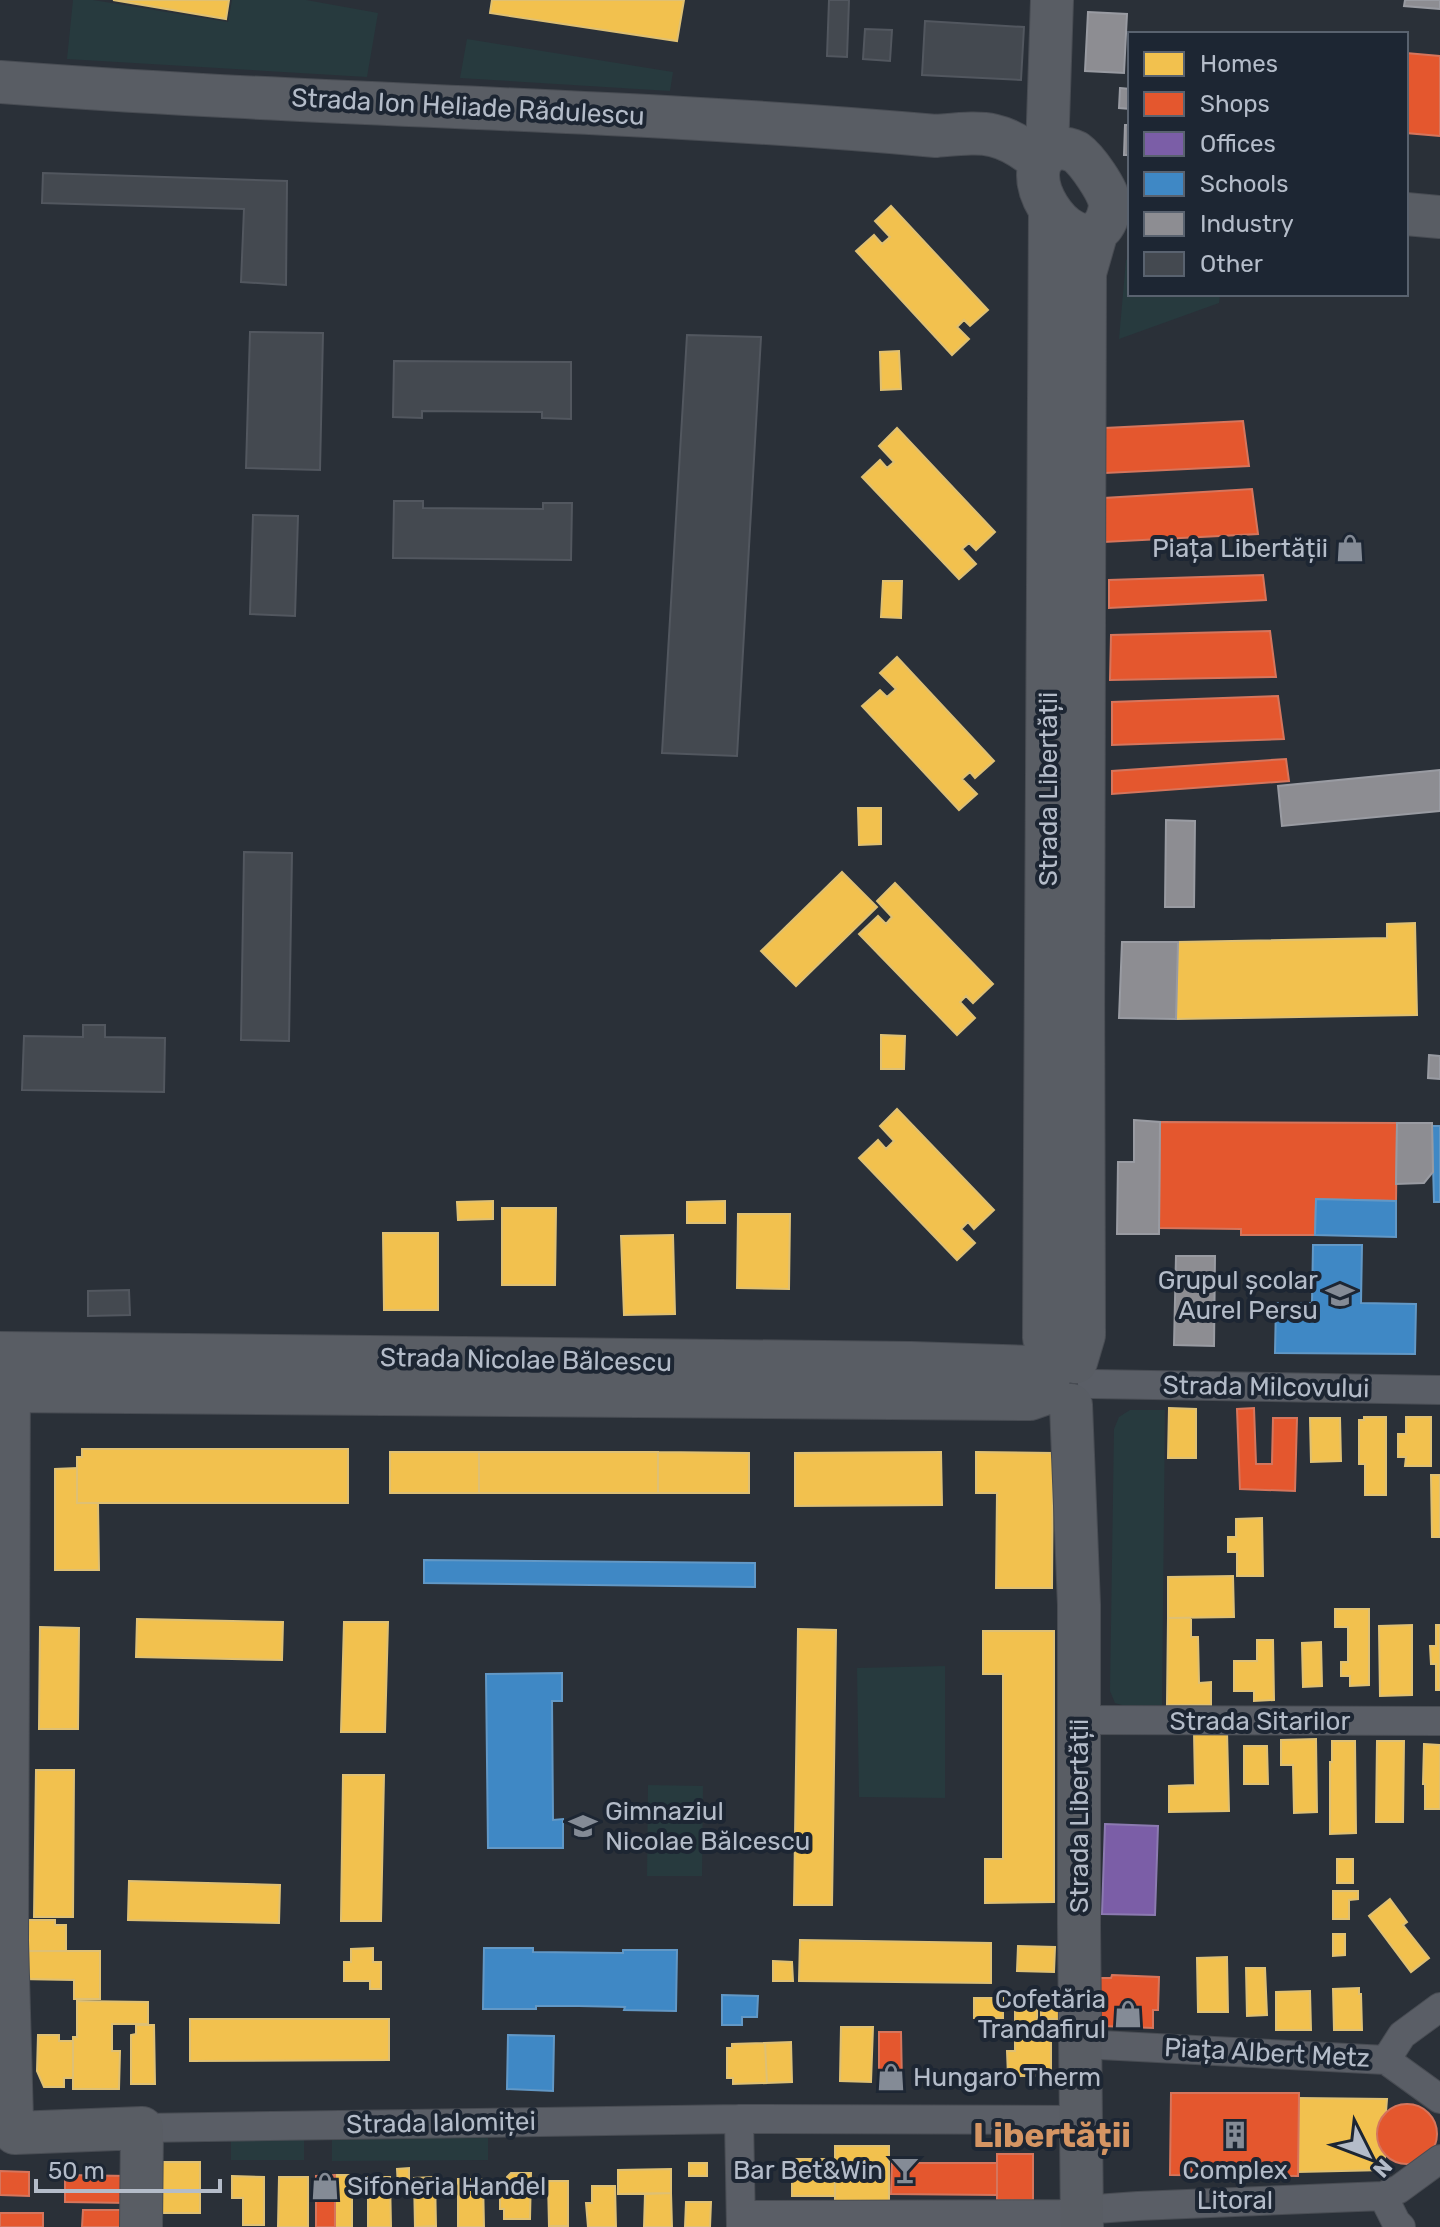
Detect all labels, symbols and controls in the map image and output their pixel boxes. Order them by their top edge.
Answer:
legend [1128,32,1408,296]
text: Homes [1200,50,1278,78]
street label: Strada Ion Heliade Rădulescu [291,82,645,132]
text: Shops [1200,90,1270,118]
text: Offices [1200,130,1276,158]
text: Schools [1200,170,1288,198]
text: Industry [1200,210,1294,238]
text: Other [1200,250,1263,278]
place label: Piața Libertății [1152,533,1328,564]
shop icon: Piața Libertății [1335,533,1365,563]
street label: Strada Libertății [1033,692,1064,886]
place label: Grupul școlar Aurel Persu [1158,1265,1318,1326]
school or university icon: Grupul școlar Aurel Persu [1325,1280,1355,1310]
street label: Strada Nicolae Bălcescu [380,1342,672,1378]
street label: Strada Milcovului [1162,1370,1370,1404]
street label: Strada Sitarilor [1170,1706,1351,1737]
street label: Strada Libertății [1064,1719,1095,1913]
place label: Gimnaziul Nicolae Bălcescu [605,1796,810,1857]
school or university icon: Gimnaziul Nicolae Bălcescu [568,1811,598,1841]
place label: Cofetăria Trandafirul [977,1984,1106,2045]
shop icon: Cofetăria Trandafirul [1113,1999,1143,2029]
street label: Piața Albert Metz [1163,2032,1371,2074]
shop icon: Hungaro Therm [876,2062,906,2092]
place label: Hungaro Therm [913,2062,1101,2093]
street label: Strada Ialomiței [346,2106,536,2140]
district label: Libertății [973,2115,1131,2156]
north arrow [1328,2115,1408,2195]
building icon: Complex Litoral [1220,2120,1250,2150]
scale bar [36,2143,220,2193]
text: N [1367,2153,1398,2183]
place label: Bar Bet&Win [733,2155,883,2186]
bar icon: Bar Bet&Win [890,2155,920,2185]
place label: Complex Litoral [1182,2155,1288,2216]
text: 50 m [48,2157,105,2185]
shop icon: Sifoneria Handel [310,2171,340,2201]
place label: Sifoneria Handel [347,2171,546,2202]

